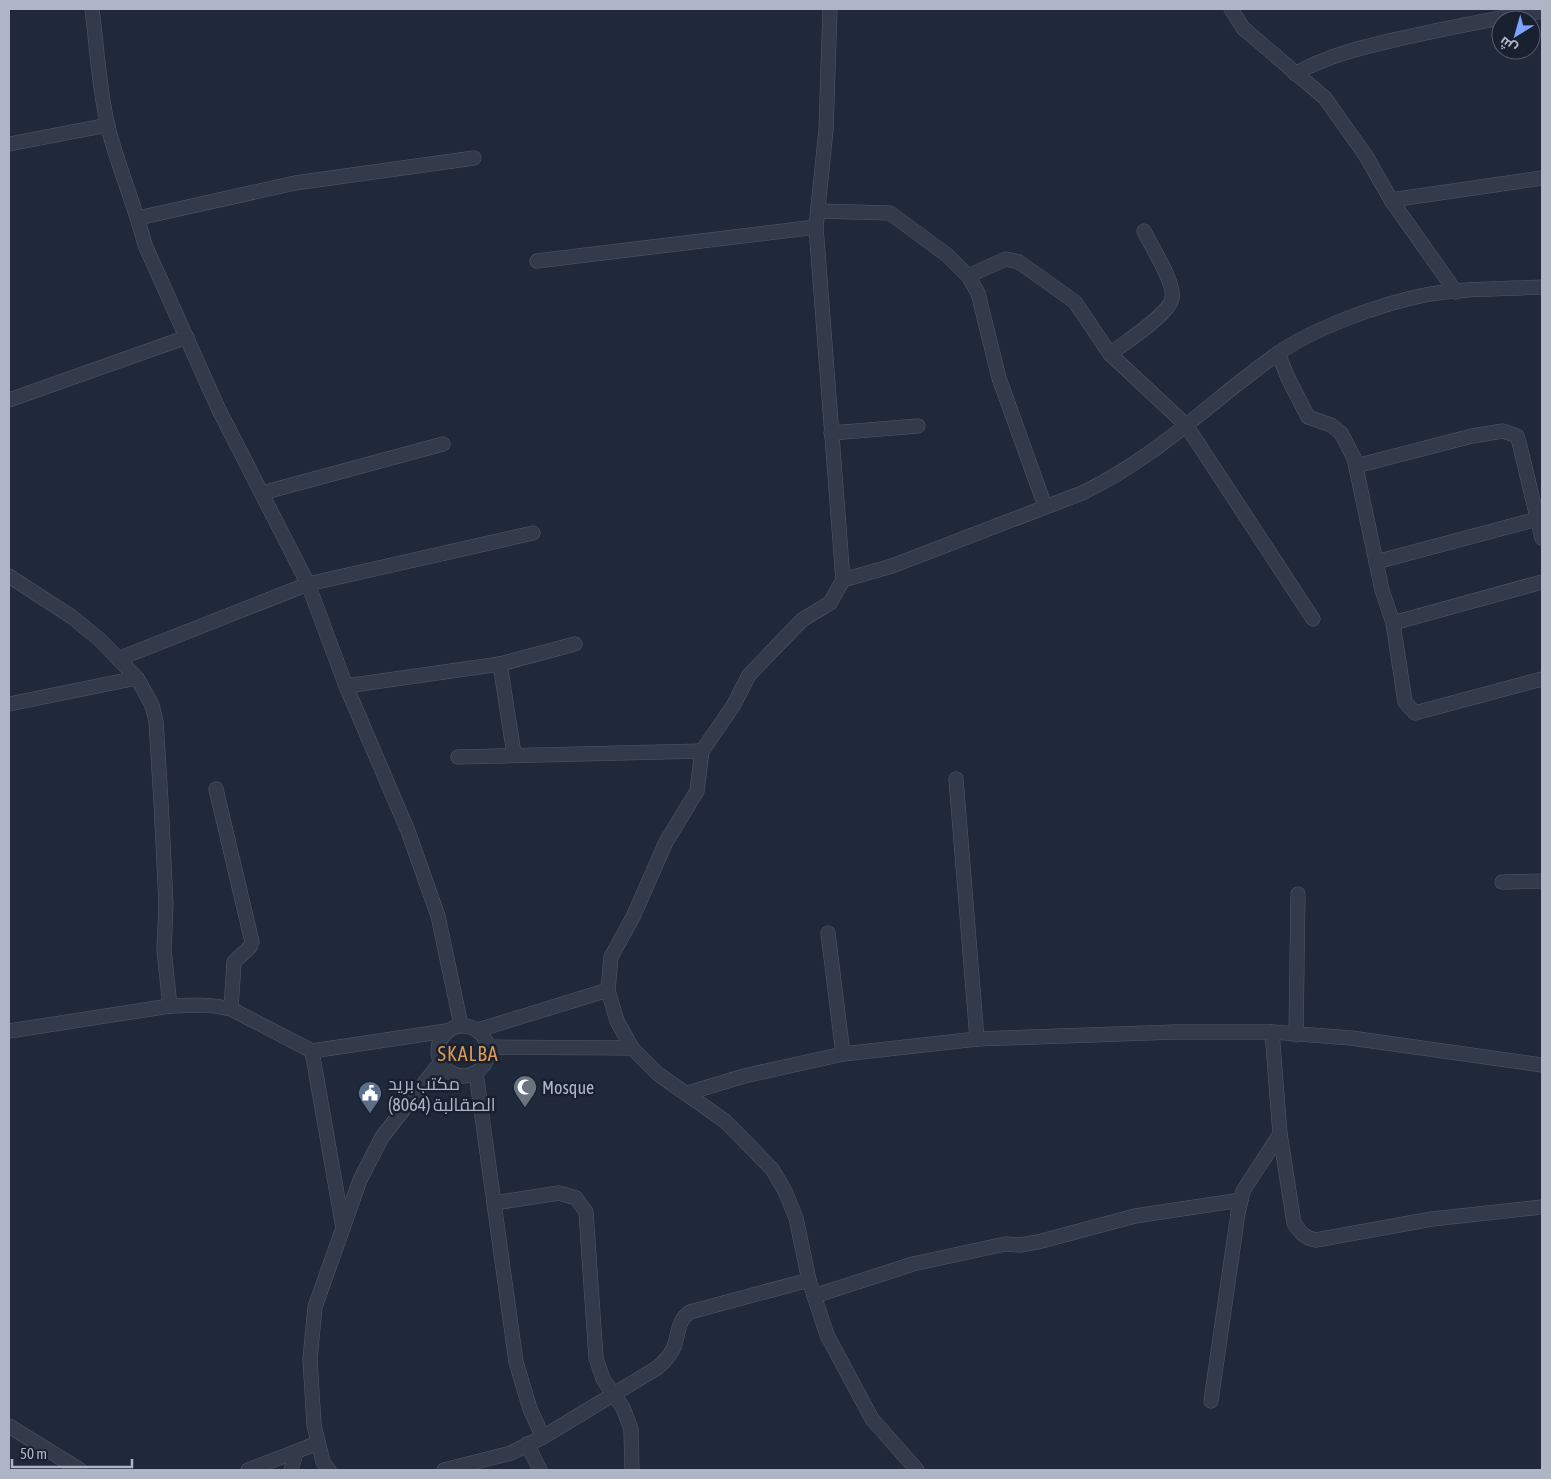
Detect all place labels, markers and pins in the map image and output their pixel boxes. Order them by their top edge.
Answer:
place label: مكتب بريد الصقالبة (8064) [388,1073,496,1115]
mosque icon: Mosque [512,1074,538,1108]
place label: Mosque [542,1077,594,1098]
public building icon: مكتب بريد الصقالبة (8064) [357,1080,383,1114]

